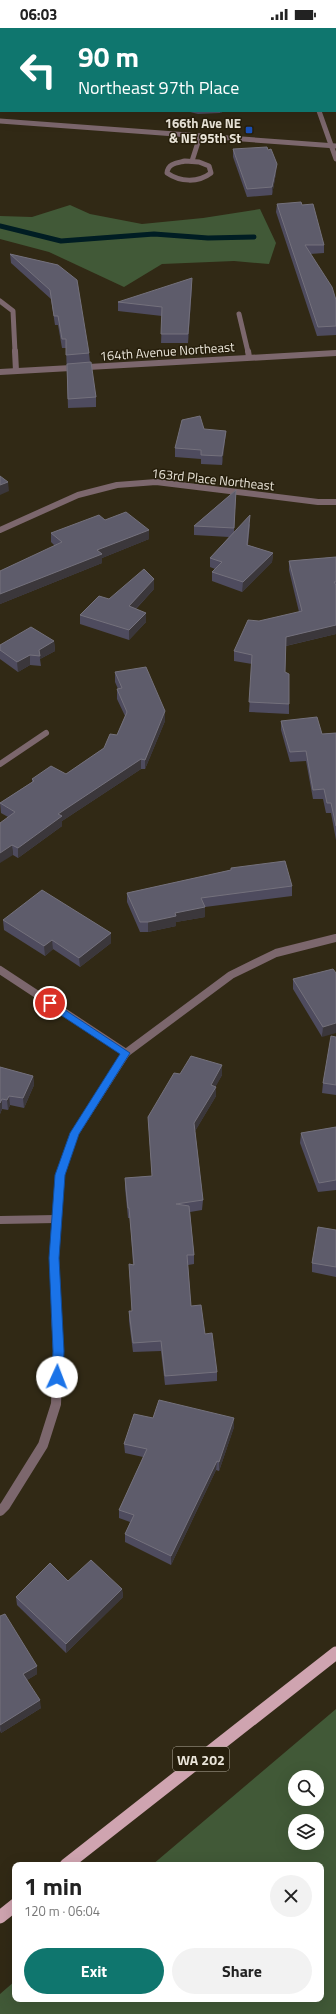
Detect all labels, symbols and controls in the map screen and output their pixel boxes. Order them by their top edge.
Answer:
text: 06:03 [20,3,57,26]
text: 90 m [78,35,139,78]
icon: left [12,44,64,96]
text: Northeast 97th Place [78,74,239,101]
place label: 166th Ave NE & NE 95th St [165,113,241,148]
marker: 166th Ave NE & NE 95th St [244,125,254,135]
street label: 164th Avenue Northeast [99,336,236,366]
street label: 163rd Place Northeast [151,463,276,495]
pin [33,986,67,1020]
icon: arrive [39,992,61,1014]
position arrow [36,1356,78,1398]
road number: WA 202 [173,1747,229,1771]
map controls [288,1770,324,1850]
button: search [288,1770,324,1806]
button: layers [288,1814,324,1850]
text: 1 min [24,1868,82,1904]
button: close [270,1875,312,1917]
text: 120 m · 06:04 [24,1901,100,1921]
button: Exit [24,1948,164,1994]
button: Share [172,1948,312,1994]

